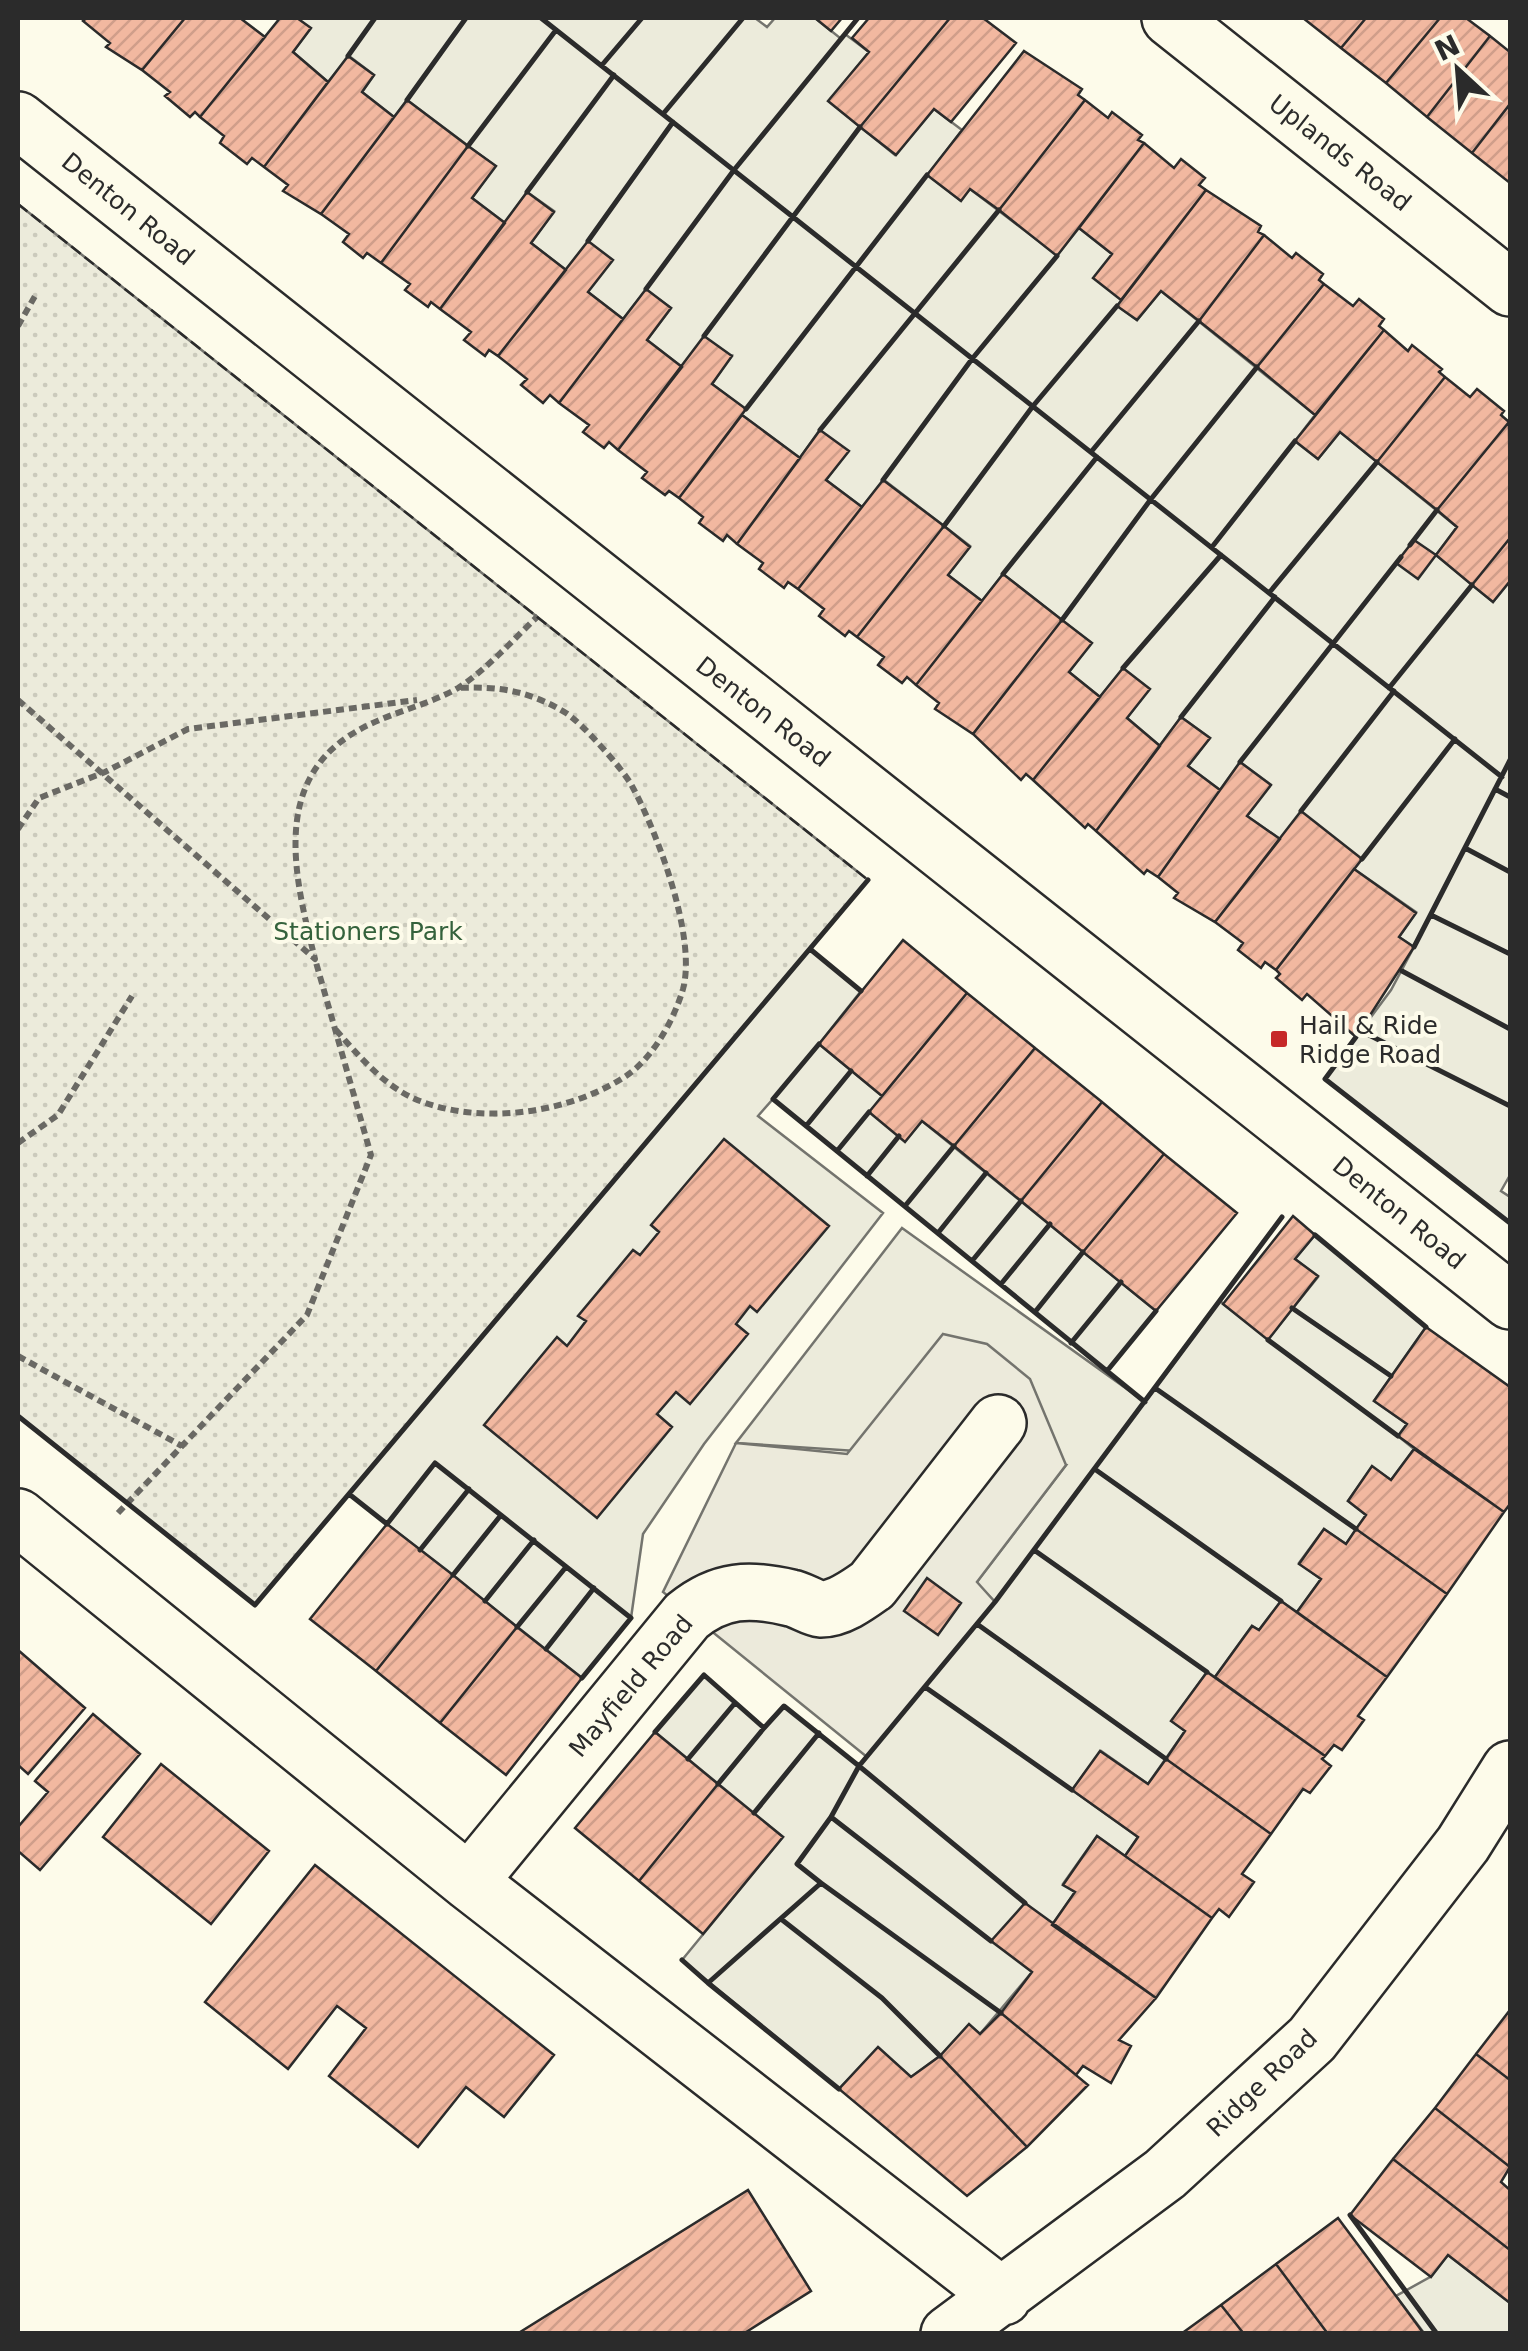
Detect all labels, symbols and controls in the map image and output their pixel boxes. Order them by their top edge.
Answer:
north arrow [1408,20,1508,120]
text: N [1429,28,1465,68]
street label: Uplands Road [1263,89,1417,217]
street label: Denton Road [56,147,200,271]
street label: Denton Road [690,651,836,773]
park label: Stationers Park [273,917,463,946]
place label: Hail & Ride Ridge Road [1299,1011,1441,1069]
marker: Hail & Ride Ridge Road [1268,1028,1290,1050]
street label: Denton Road [1327,1151,1471,1275]
street label: Mayfield Road [563,1609,699,1763]
street label: Ridge Road [1201,2023,1323,2143]

